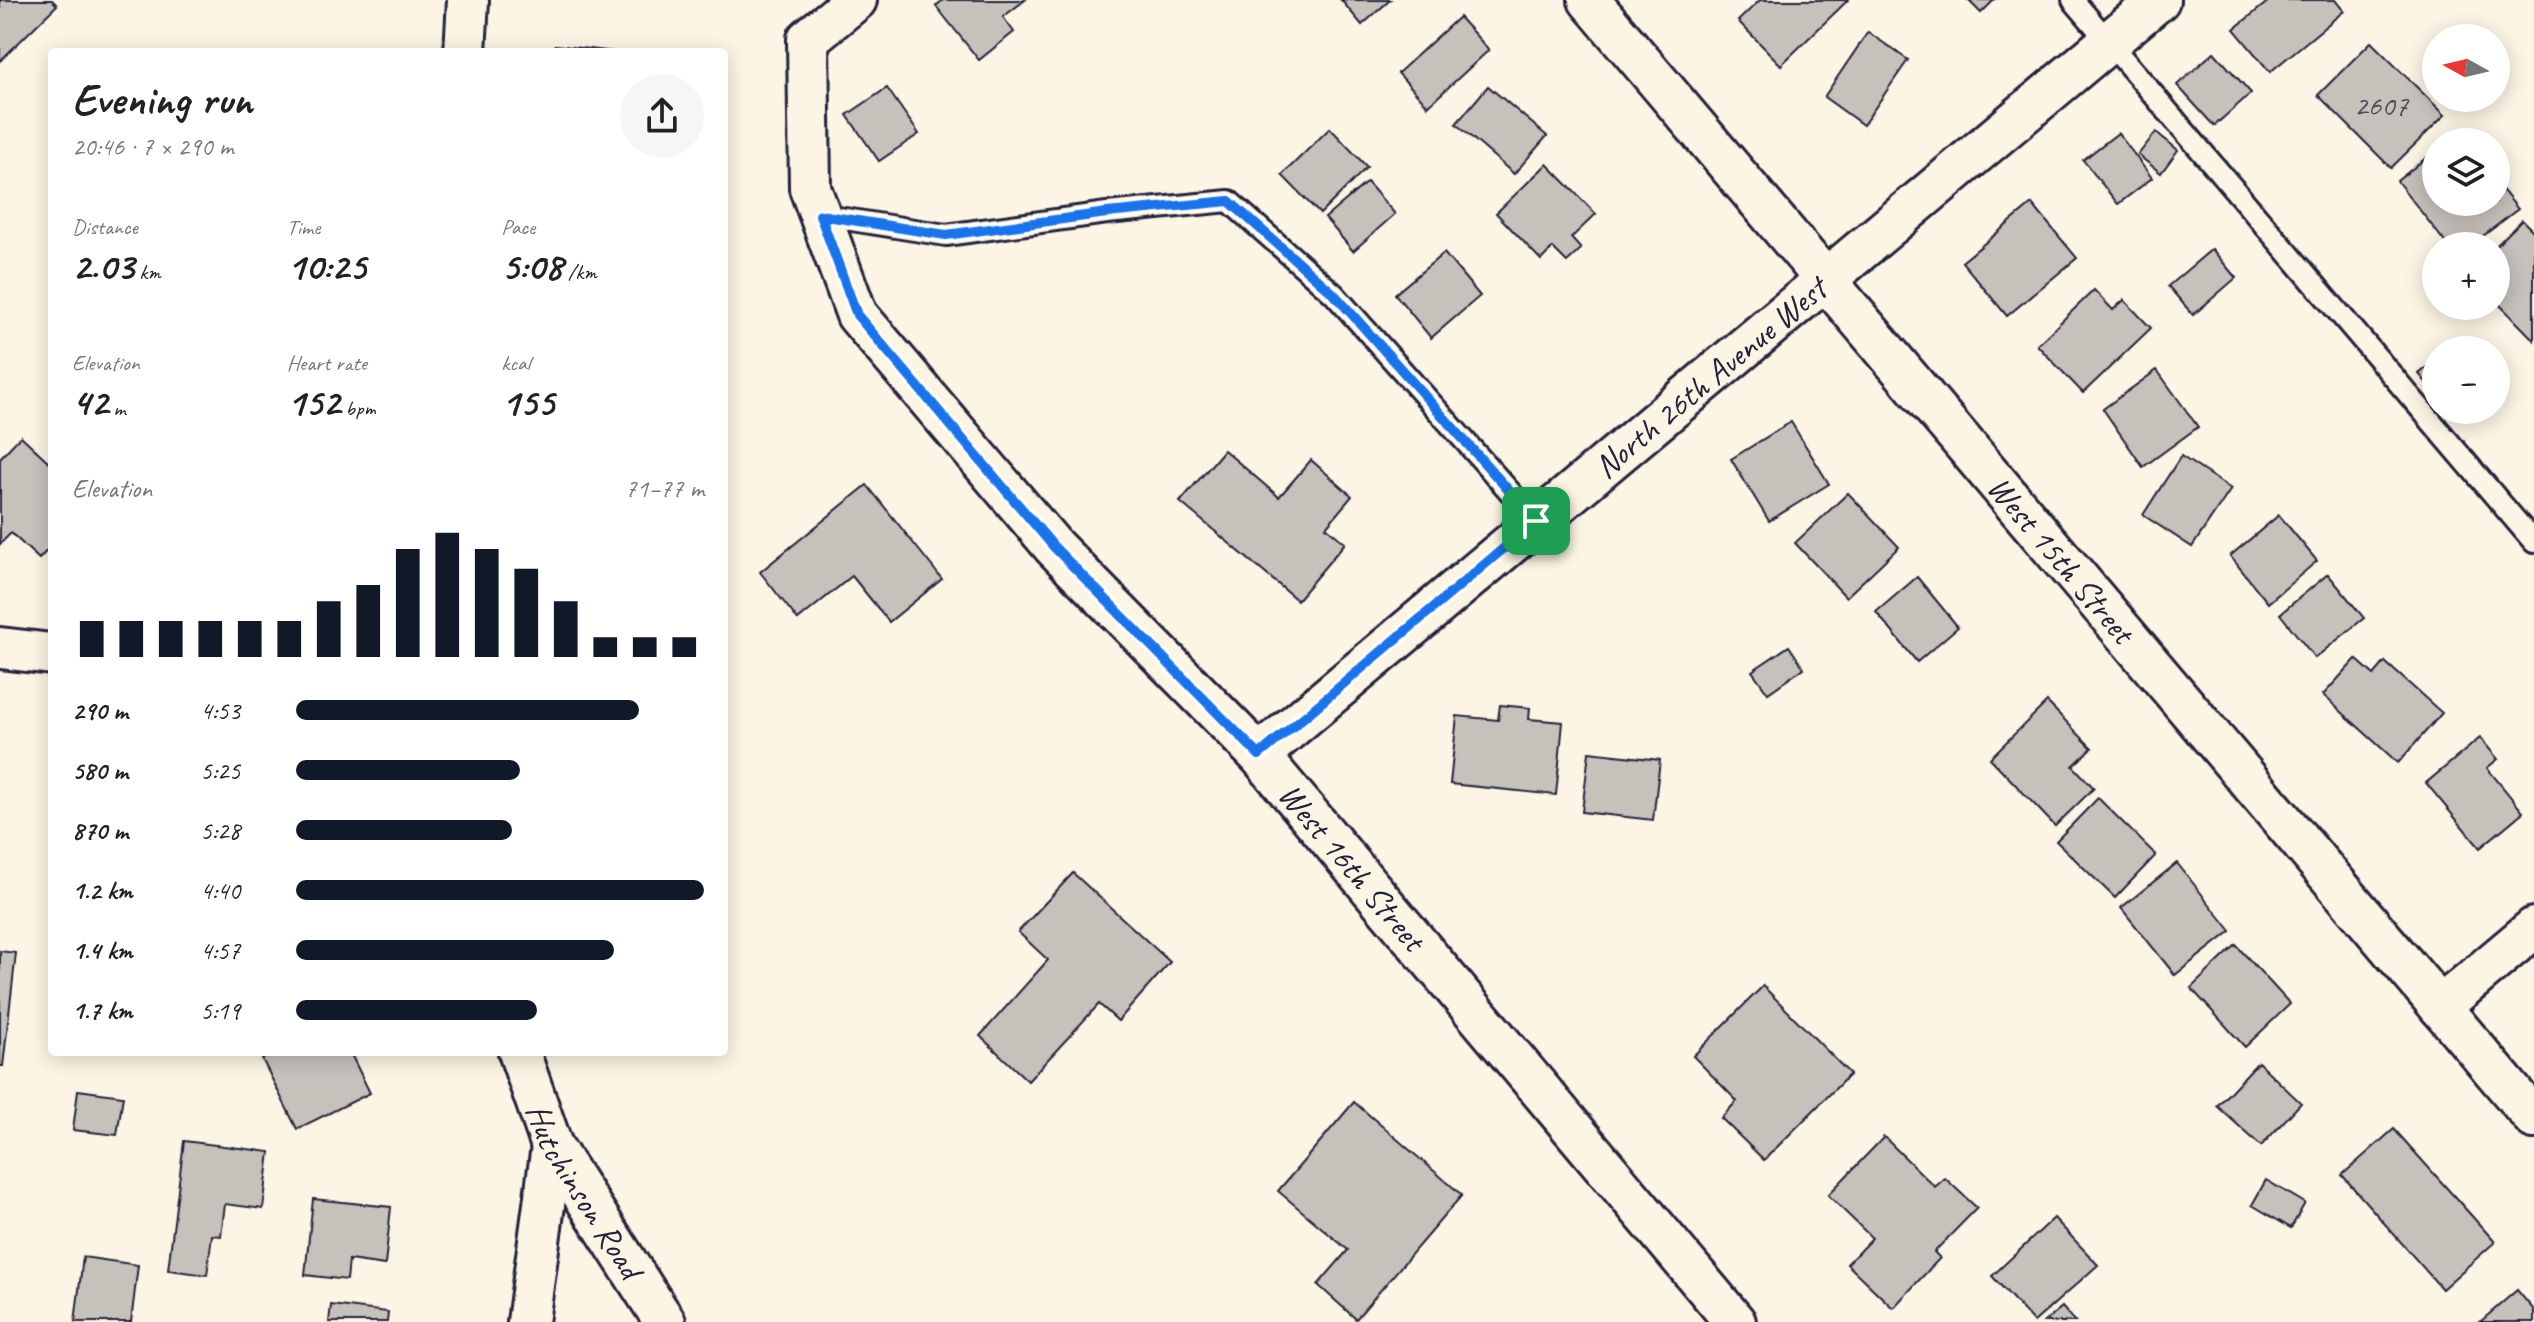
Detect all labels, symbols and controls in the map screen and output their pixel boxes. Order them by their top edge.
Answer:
north arrow [2422,24,2510,112]
map controls [2422,24,2510,424]
text: Evening run [72,72,252,127]
button: share [620,74,704,158]
house number: 2607 [2354,86,2410,124]
button: layers [2422,128,2510,216]
text: 20:46 · 7 × 290 m [72,130,233,163]
text: Distance [72,213,138,241]
text: Time [287,213,320,241]
text: Pace [501,213,535,241]
button: + [2422,232,2510,320]
text: 2.03 [72,241,134,291]
text: 10:25 [287,241,366,291]
text: 5:08 [501,241,563,291]
text: km [134,258,161,286]
text: /km [563,258,597,286]
street label: North 26th Avenue West [1584,264,1838,487]
button: − [2422,336,2510,424]
text: Elevation [72,349,140,377]
text: Heart rate [287,349,367,377]
text: kcal [501,349,530,377]
text: 42 [72,377,108,427]
text: 152 [287,377,340,427]
text: 155 [501,377,554,427]
text: m [108,394,126,422]
text: bpm [340,394,376,422]
street label: West 15th Street [1979,467,2147,654]
text: Elevation [72,472,152,505]
text: 71–77 m [625,472,704,505]
pin [1502,487,1570,555]
icon: arrive [1514,499,1558,543]
text: 290 m [72,694,128,727]
text: 4:53 [200,694,240,727]
text: 580 m [72,754,128,787]
text: 5:25 [200,754,240,787]
street label: West 16th Street [1270,774,1438,962]
text: 870 m [72,814,128,847]
text: 5:28 [200,814,240,847]
text: 1.2 km [72,874,132,907]
text: 4:40 [200,874,240,907]
text: 1.4 km [72,934,132,967]
text: 4:57 [200,934,240,967]
text: 1.7 km [72,994,132,1027]
text: 5:19 [200,994,240,1027]
street label: Hutchinson Road [517,1098,655,1290]

